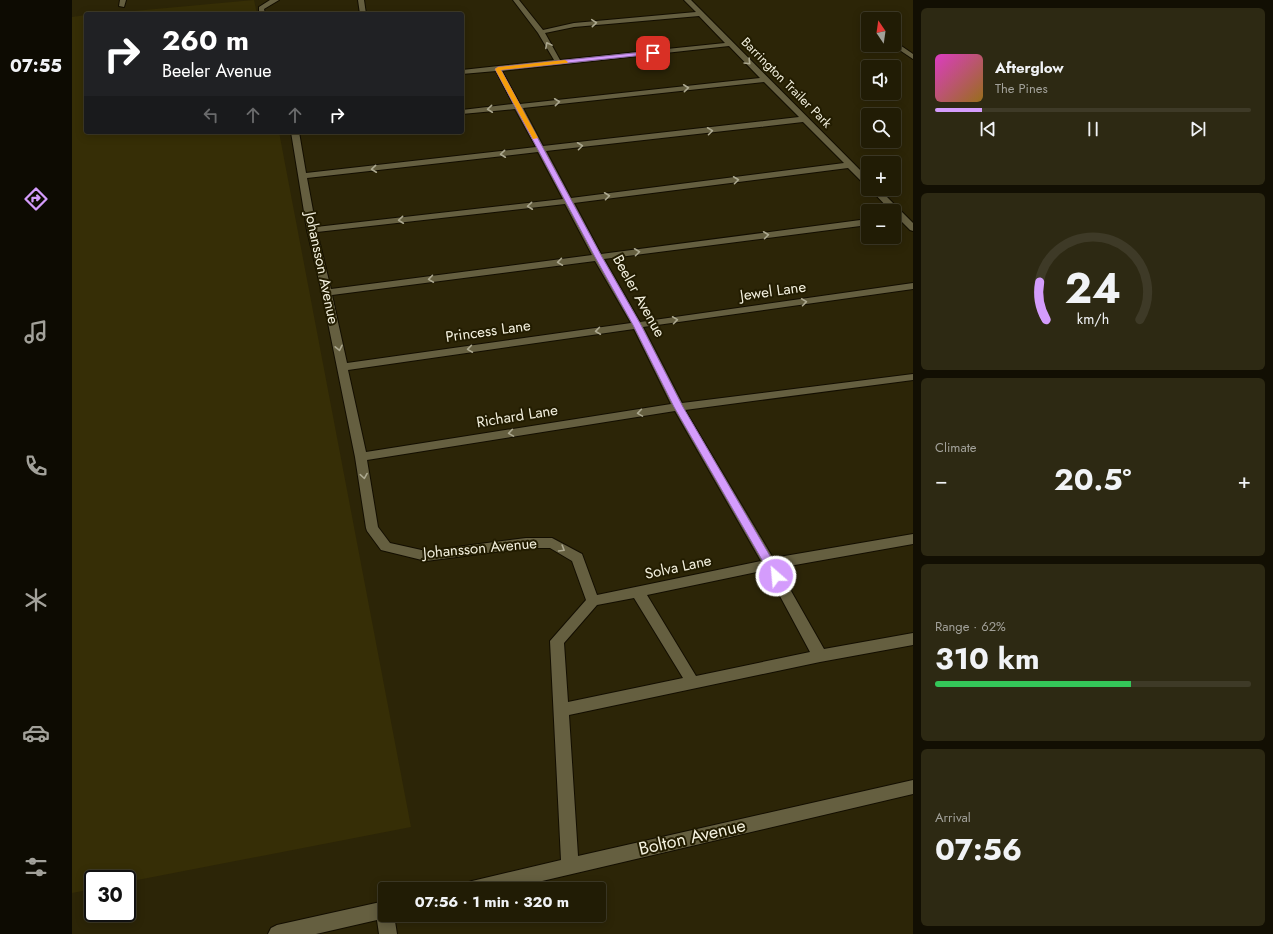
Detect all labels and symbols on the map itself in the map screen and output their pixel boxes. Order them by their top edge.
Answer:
north arrow [861,12,901,52]
one-way arrow [591,19,597,28]
street label: Barrington Trailer Park [737,33,836,132]
pin [636,36,670,70]
one-way arrow [546,42,553,49]
one-way arrow [744,57,751,65]
one-way arrow [683,84,689,93]
one-way arrow [554,98,560,107]
one-way arrow [487,104,493,113]
one-way arrow [707,126,713,135]
one-way arrow [577,141,583,150]
one-way arrow [500,150,506,159]
one-way arrow [371,164,377,173]
one-way arrow [733,176,739,185]
one-way arrow [604,192,610,201]
one-way arrow [527,201,533,210]
street label: Johansson Avenue [299,208,345,326]
one-way arrow [397,215,404,224]
one-way arrow [763,231,769,240]
one-way arrow [634,248,640,257]
street label: Beeler Avenue [607,251,671,342]
one-way arrow [557,257,563,266]
one-way arrow [428,274,434,283]
street label: Jewel Lane [737,275,808,307]
one-way arrow [801,298,807,307]
street label: Princess Lane [444,314,532,348]
one-way arrow [672,316,678,325]
one-way arrow [595,326,601,335]
one-way arrow [466,344,473,353]
one-way arrow [335,345,343,352]
street label: Richard Lane [475,399,560,433]
one-way arrow [637,408,643,417]
one-way arrow [508,428,515,437]
one-way arrow [359,473,368,479]
street label: Johansson Avenue [420,532,538,564]
one-way arrow [558,544,565,551]
street label: Solva Lane [643,549,714,585]
position arrow [755,555,797,597]
street label: Bolton Avenue [636,812,748,862]
speed limit sign: 30 [84,870,136,922]

